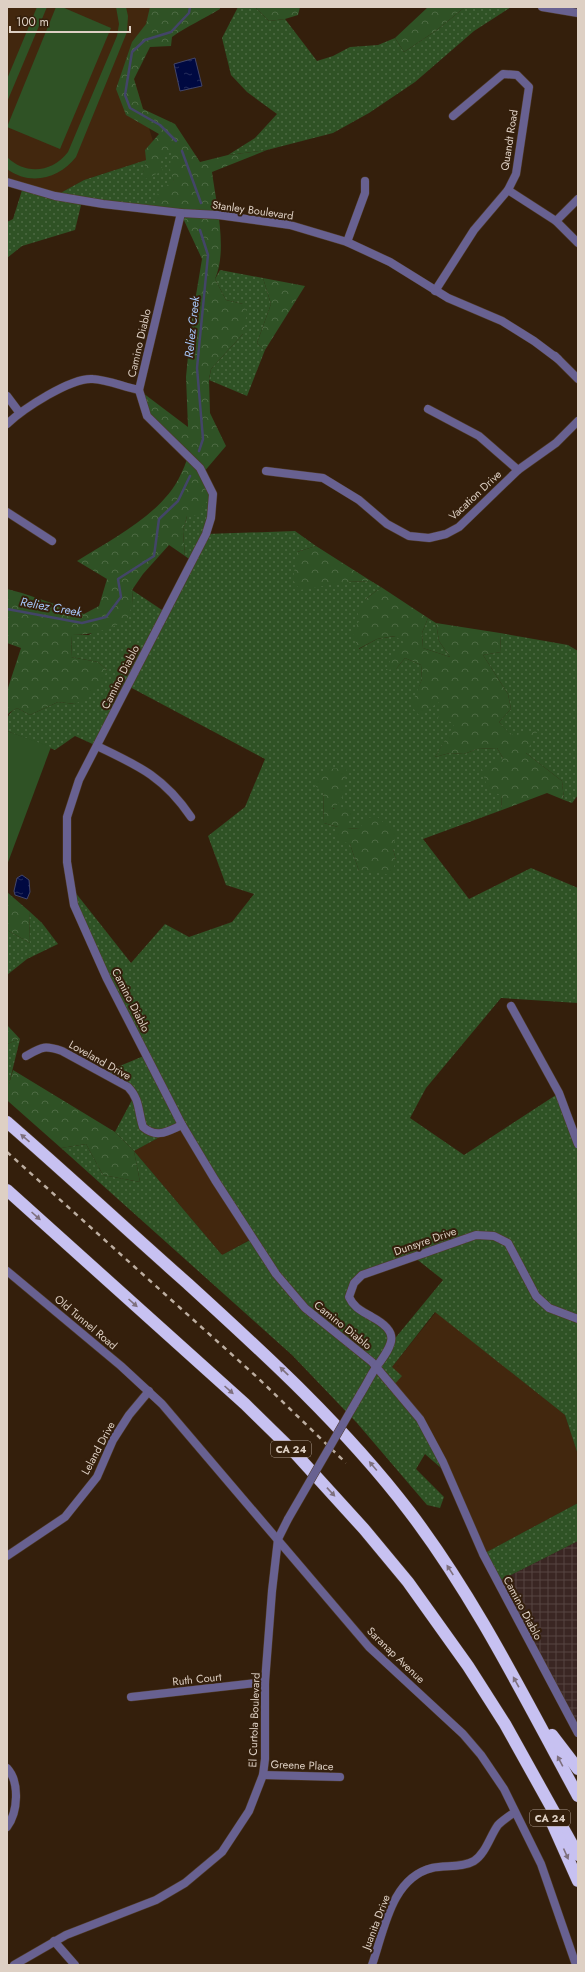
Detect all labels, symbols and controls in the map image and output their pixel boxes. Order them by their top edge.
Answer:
scale bar [10,8,130,34]
text: 100 m [16,13,49,31]
street label: Quandt Road [496,108,522,172]
street label: Stanley Boulevard [211,196,295,224]
water label: Reliez Creek [180,294,204,359]
street label: Camino Diablo [123,307,155,379]
street label: Vacation Drive [445,466,505,524]
water label: Reliez Creek [19,593,84,621]
street label: Camino Diablo [97,642,143,712]
street label: Camino Diablo [108,965,154,1035]
street label: Loveland Drive [66,1036,134,1084]
one-way arrow [20,1133,30,1143]
one-way arrow [31,1212,41,1221]
street label: Dunsyre Drive [392,1223,459,1259]
street label: Old Tunnel Road [51,1291,121,1353]
street label: Camino Diablo [311,1297,375,1353]
one-way arrow [127,1299,138,1308]
one-way arrow [279,1366,289,1376]
one-way arrow [224,1386,234,1395]
street label: Leland Drive [77,1418,119,1477]
road number: CA 24 [271,1441,311,1457]
one-way arrow [368,1461,377,1471]
one-way arrow [327,1487,336,1497]
one-way arrow [447,1564,454,1576]
street label: Camino Diablo [500,1573,546,1643]
street label: Saranap Avenue [363,1623,429,1687]
street label: Ruth Court [172,1668,223,1690]
street label: El Curtola Boulevard [244,1672,264,1768]
one-way arrow [513,1676,520,1688]
one-way arrow [556,1755,563,1767]
street label: Greene Place [270,1756,334,1774]
road number: CA 24 [530,1810,570,1826]
one-way arrow [563,1848,569,1860]
street label: Juanita Drive [357,1892,394,1954]

